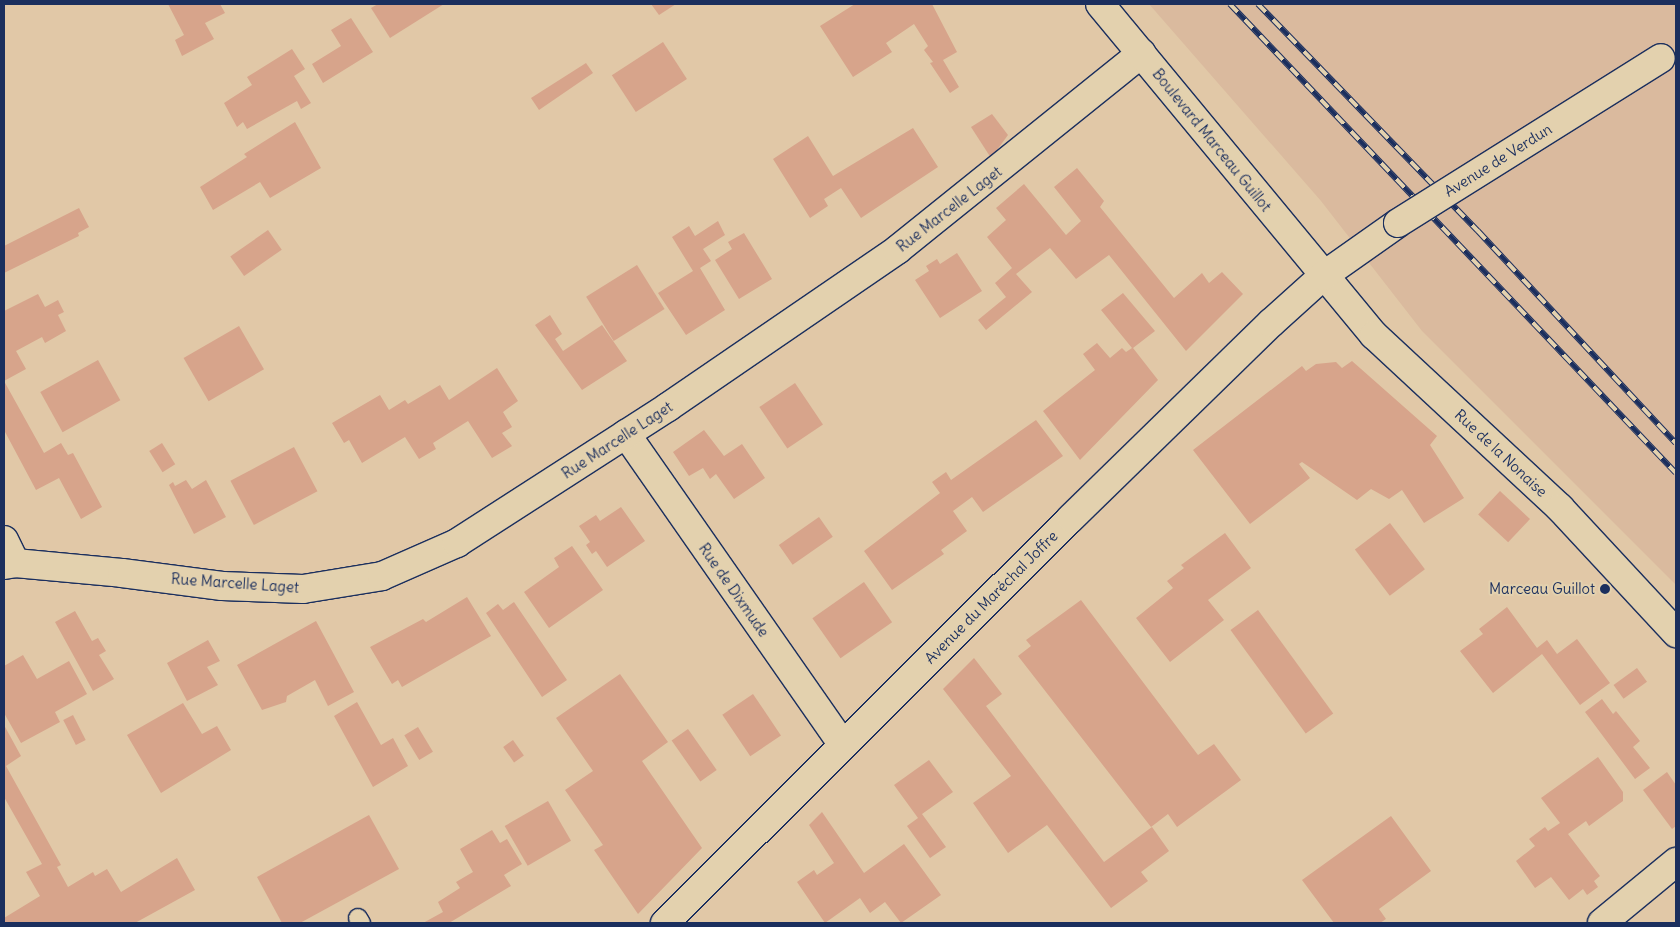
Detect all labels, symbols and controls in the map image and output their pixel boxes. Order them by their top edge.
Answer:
street label: Boulevard Marceau Guillot [1149,65,1275,215]
street label: Avenue de Verdun [1441,120,1555,200]
street label: Rue Marcelle Laget [893,162,1005,256]
street label: Rue Marcelle Laget [558,398,676,482]
street label: Rue de la Nonaise [1451,406,1551,500]
street label: Avenue du Maréchal Joffre [921,527,1061,667]
street label: Rue de Dixmude [695,540,773,640]
street label: Rue Marcelle Laget [170,570,300,596]
place label: Marceau Guillot [1489,580,1595,598]
marker: Marceau Guillot [1599,583,1611,595]

